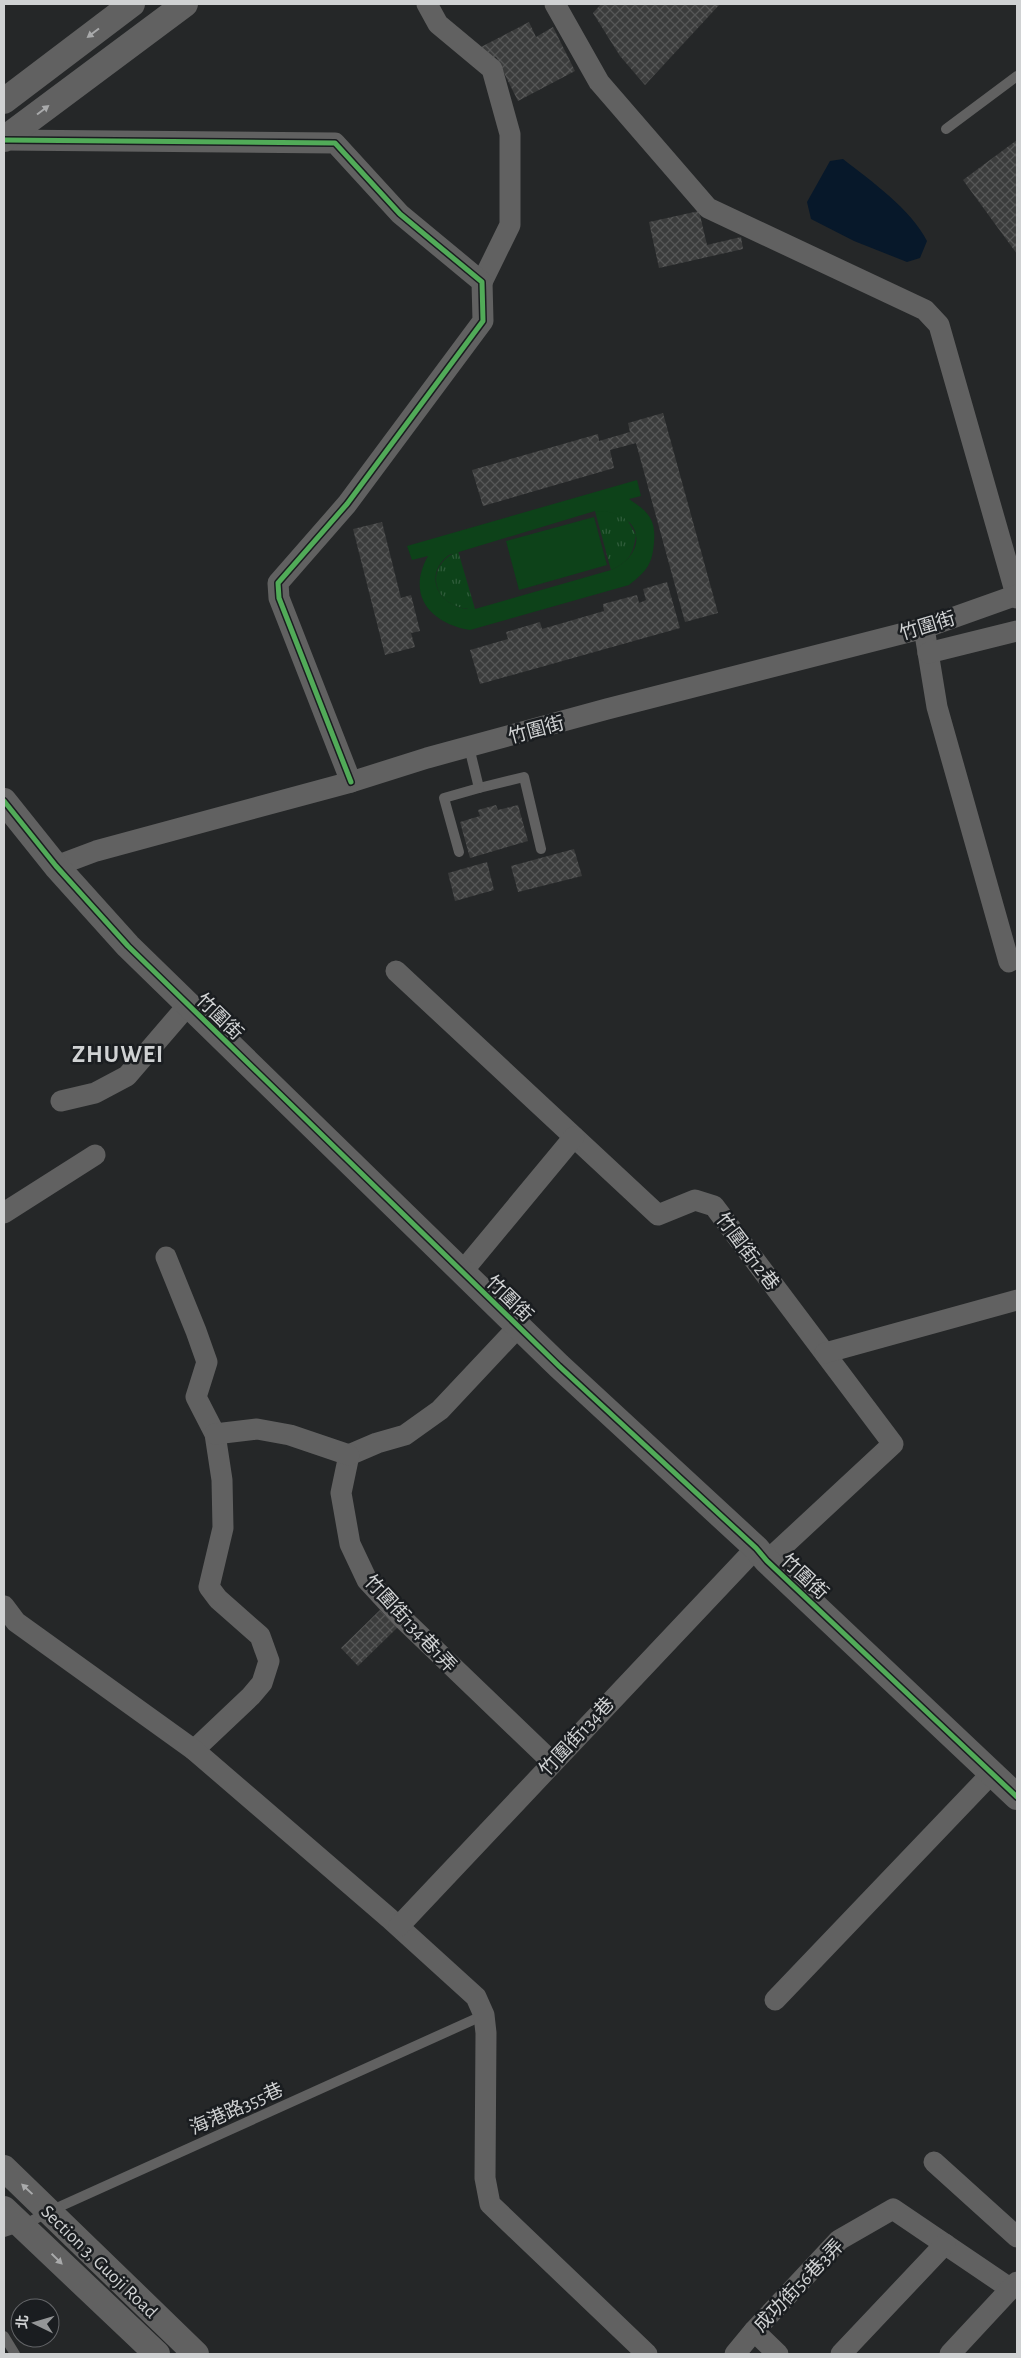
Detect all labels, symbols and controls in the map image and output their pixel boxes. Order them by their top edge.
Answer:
one-way arrow [87,28,100,39]
one-way arrow [36,104,49,115]
street label: 竹圍街 [897,607,957,644]
street label: 竹圍街 [506,712,566,747]
street label: 竹圍街 [192,989,247,1044]
district label: ZHUWEI [72,1043,164,1067]
street label: 竹圍街12巷 [712,1209,783,1294]
street label: 竹圍街 [482,1271,537,1326]
street label: 竹圍街 [777,1549,833,1603]
street label: 竹圍街134巷1弄 [360,1570,461,1676]
street label: 竹圍街134巷 [535,1693,618,1780]
street label: 海港路355巷 [186,2079,286,2138]
one-way arrow [20,2184,33,2195]
street label: Section 3, Guoji Road [37,2202,161,2322]
street label: 成功街56巷3弄 [749,2235,847,2336]
one-way arrow [51,2253,63,2265]
north arrow [10,2298,60,2348]
text: 北 [14,2314,31,2330]

